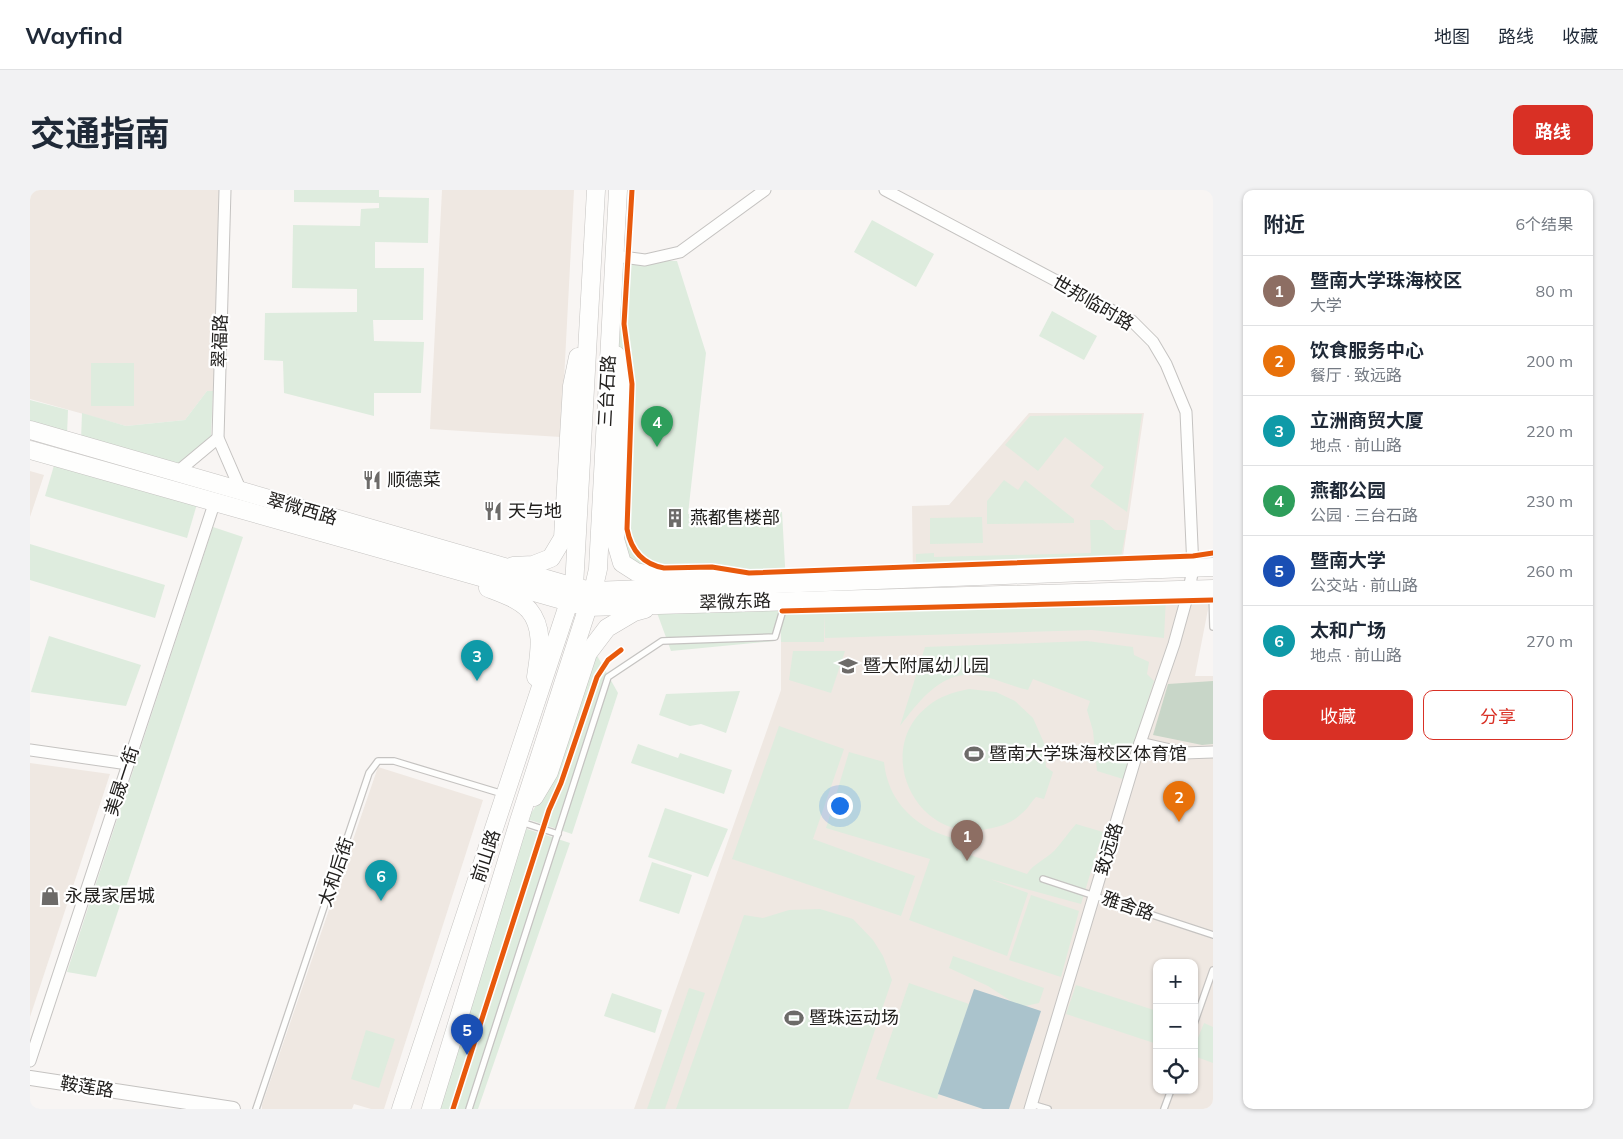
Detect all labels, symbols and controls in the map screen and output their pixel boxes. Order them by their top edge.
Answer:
text: Wayfind [25,20,123,50]
text: 地图 [1434,25,1470,48]
text: 路线 [1498,25,1534,48]
text: 收藏 [1562,25,1598,48]
button: 路线 [1513,105,1593,155]
text: 交通指南 [30,111,170,155]
text: 附近 [1263,211,1305,237]
text: 6个结果 [1515,214,1573,234]
text: 暨南大学珠海校区 [1310,268,1462,292]
street label: 世邦临时路 [1049,270,1138,335]
text: 1 [1274,281,1284,301]
text: 80 m [1536,281,1573,301]
text: 大学 [1310,295,1342,315]
street label: 翠福路 [207,314,232,368]
text: 饮食服务中心 [1310,338,1424,362]
text: 2 [1274,351,1284,371]
text: 200 m [1526,351,1573,371]
street label: 三台石路 [593,354,620,428]
text: 餐厅 · 致远路 [1310,365,1402,385]
pin: 4 [641,406,673,447]
text: 立洲商贸大厦 [1310,408,1424,432]
text: 3 [1274,421,1284,441]
text: 220 m [1526,421,1573,441]
text: 地点 · 前山路 [1310,435,1402,455]
place label: 顺德菜 [387,468,441,491]
restaurant icon: 顺德菜 [361,469,383,491]
text: 燕都公园 [1310,478,1386,502]
street label: 翠微西路 [264,488,340,529]
text: 4 [1274,491,1284,511]
text: 230 m [1526,491,1573,511]
place label: 天与地 [508,499,562,522]
restaurant icon: 天与地 [482,500,504,522]
text: 公园 · 三台石路 [1310,505,1418,525]
place label: 燕都售楼部 [690,506,780,529]
building icon: 燕都售楼部 [664,507,686,529]
text: 暨南大学 [1310,548,1386,572]
text: 5 [1274,561,1284,581]
text: 260 m [1526,561,1573,581]
text: 公交站 · 前山路 [1310,575,1418,595]
street label: 翠微东路 [699,589,771,614]
text: 太和广场 [1310,618,1386,642]
text: 6 [1274,631,1284,651]
text: 270 m [1526,631,1573,651]
pin: 3 [461,640,493,681]
text: 地点 · 前山路 [1310,645,1402,665]
place label: 暨大附属幼儿园 [863,654,989,677]
school or university icon: 暨大附属幼儿园 [837,655,859,677]
button: 收藏 [1263,690,1413,740]
button: 分享 [1423,690,1573,740]
place label: 暨南大学珠海校区体育馆 [989,742,1187,765]
street label: 美晟一街 [99,743,144,819]
sports icon: 暨南大学珠海校区体育馆 [963,743,985,765]
pin: 2 [1163,781,1195,822]
your location [827,793,853,819]
pin: 1 [951,820,983,861]
street label: 致远路 [1090,820,1127,878]
street label: 前山路 [466,827,505,885]
street label: 太和后街 [313,834,358,910]
pin: 6 [365,860,397,901]
place label: 永晟家居城 [65,884,155,907]
shop icon: 永晟家居城 [39,885,61,907]
street label: 雅舍路 [1099,886,1157,925]
map controls [1153,959,1198,1094]
button: + [1153,959,1198,1004]
button: − [1153,1004,1198,1049]
place label: 暨珠运动场 [809,1006,899,1029]
sports icon: 暨珠运动场 [783,1007,805,1029]
pin: 5 [451,1014,483,1055]
button: locate [1153,1049,1198,1094]
street label: 鞍莲路 [59,1071,116,1102]

